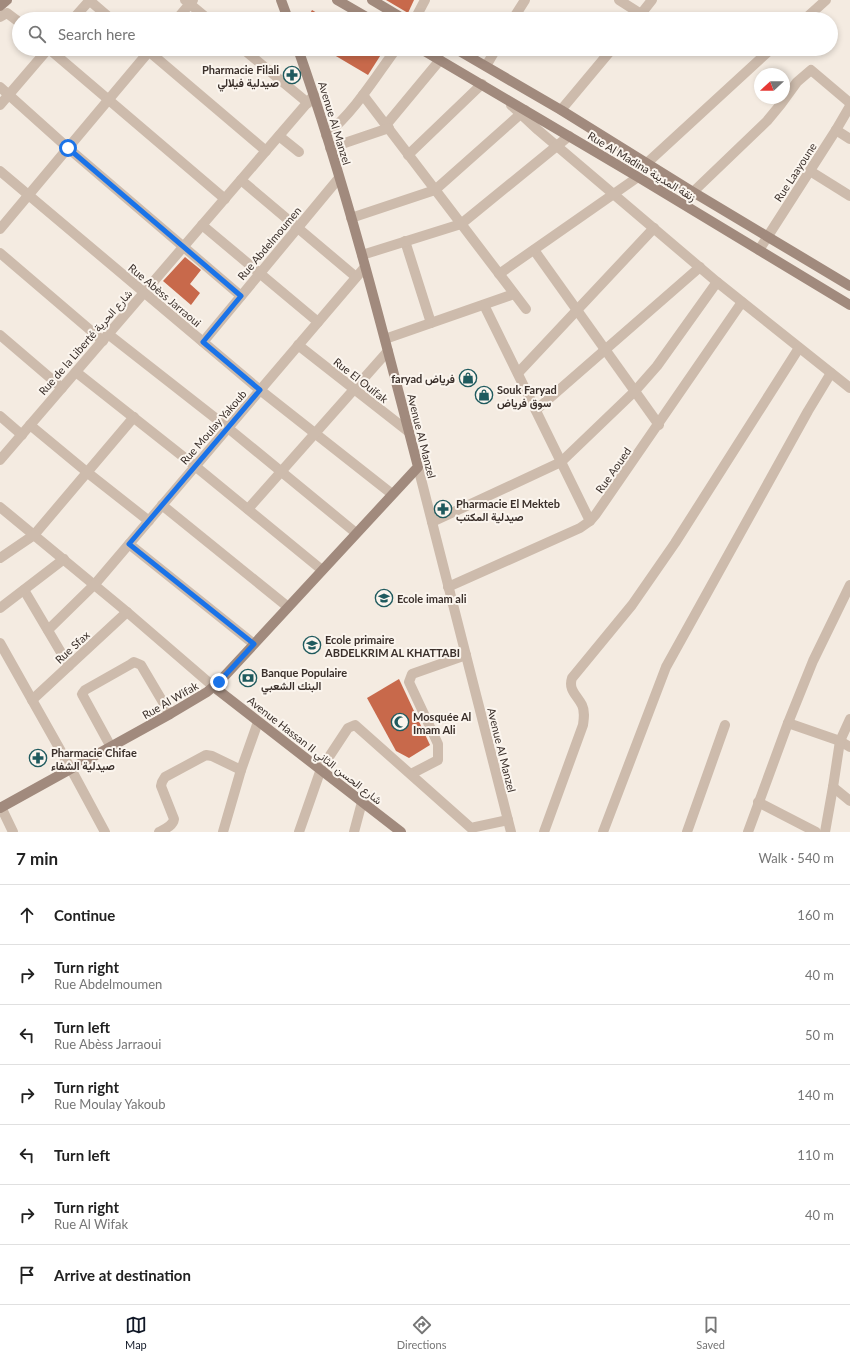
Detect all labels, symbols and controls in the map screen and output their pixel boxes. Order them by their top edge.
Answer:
search box [12,12,838,56]
icon: search [26,23,48,45]
text: Search here [58,25,135,43]
place label: Pharmacie Filali صيدلية فيلالي [202,63,279,92]
pharmacy icon: Pharmacie Filali صيدلية فيلالي [282,65,302,85]
north arrow [754,68,790,104]
street label: Avenue Al Manzel [316,80,354,166]
street label: Rue Al Madina زنقة المدينة [585,129,698,204]
route start [59,139,77,157]
street label: Rue Laayoune [771,140,819,204]
street label: Rue Abdelmoumen [235,204,303,282]
street label: Rue Abèss Jarraoui [126,261,204,329]
street label: Rue de la Liberté شارع الحرية [36,286,136,399]
street label: Rue El Ouifak [331,355,391,406]
shop icon: faryad فرياض [458,368,478,388]
place label: faryad فرياض [391,372,455,386]
place label: Souk Faryad سوق فرياض [497,383,557,410]
shop icon: Souk Faryad سوق فرياض [474,385,494,405]
street label: Rue Moulay Yakoub [177,387,249,467]
street label: Avenue Al Manzel [405,392,439,480]
street label: Rue Aoued [593,445,633,495]
place label: Pharmacie El Mekteb صيدلية المكتب [456,497,560,524]
pharmacy icon: Pharmacie El Mekteb صيدلية المكتب [433,499,453,519]
school or university icon: Ecole imam ali [374,588,394,608]
place label: Ecole imam ali [397,592,467,605]
street label: Rue Sfax [52,628,92,666]
place label: Ecole primaire ABDELKRIM AL KHATTABI [324,633,460,659]
school or university icon: Ecole primaire ABDELKRIM AL KHATTABI [302,635,322,655]
place label: Banque Populaire البنك الشعبي [261,666,347,695]
bank icon: Banque Populaire البنك الشعبي [238,668,258,688]
route end [210,673,228,691]
street label: Rue Al Wifak [140,679,201,721]
street label: Avenue Hassan II شارع الحسن الثاني [243,693,385,810]
street label: Avenue Al Manzel [485,706,519,794]
place label: Mosquée Al Imam Ali [413,710,472,736]
mosque icon: Mosquée Al Imam Ali [390,712,410,732]
place label: Pharmacie Chifae صيدلية الشفاء [51,746,137,773]
pharmacy icon: Pharmacie Chifae صيدلية الشفاء [28,748,48,768]
text: 7 min [16,848,58,869]
text: Walk · 540 m [758,850,834,866]
icon: ahead [16,904,38,926]
text: Continue [54,906,115,924]
text: 160 m [797,907,834,923]
text: Turn right [54,958,119,976]
icon: right [16,964,38,986]
text: 40 m [805,967,834,983]
text: Rue Abdelmoumen [54,976,162,992]
text: Turn left [54,1018,110,1036]
icon: left [16,1024,38,1046]
text: 50 m [805,1027,834,1043]
text: Rue Abèss Jarraoui [54,1036,161,1052]
text: Turn right [54,1078,119,1096]
icon: right [16,1084,38,1106]
text: 140 m [797,1087,834,1103]
text: Rue Moulay Yakoub [54,1096,166,1112]
icon: left [16,1144,38,1166]
text: Turn left [54,1146,110,1164]
text: 110 m [797,1147,834,1163]
text: Turn right [54,1198,119,1216]
icon: right [16,1204,38,1226]
text: 40 m [805,1207,834,1223]
text: Rue Al Wifak [54,1216,128,1232]
icon: arrive [16,1264,38,1286]
text: Arrive at destination [54,1266,191,1284]
tab: Map [125,1314,147,1351]
tab: Directions [397,1314,446,1351]
tab: Saved [696,1314,725,1351]

